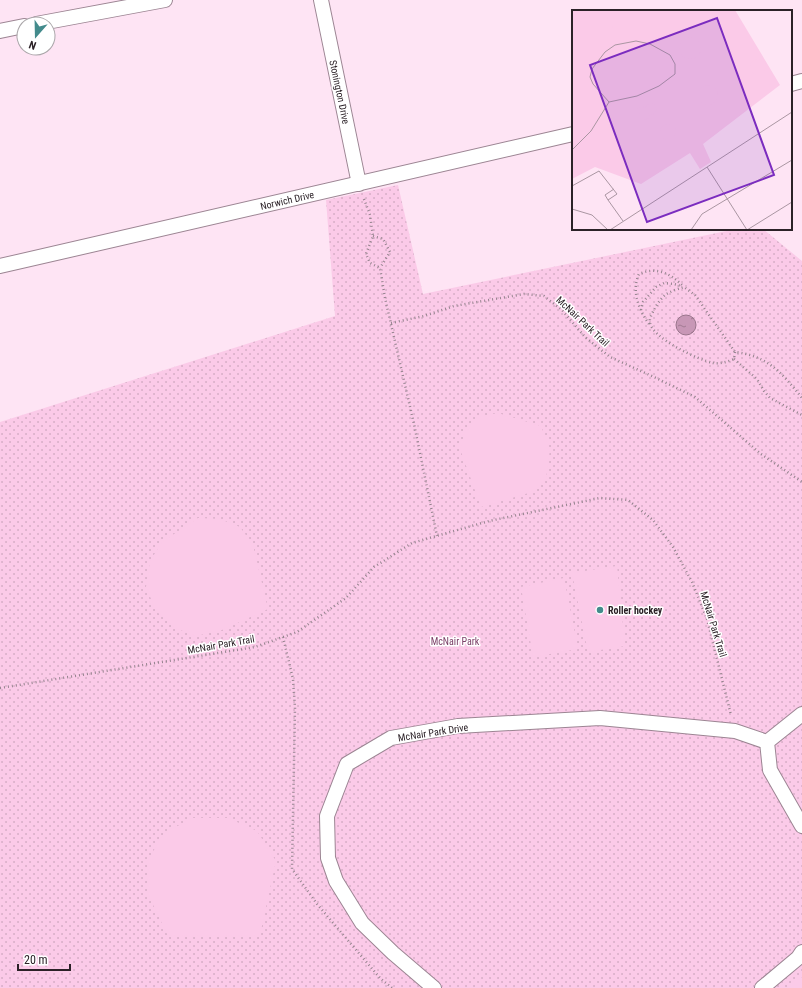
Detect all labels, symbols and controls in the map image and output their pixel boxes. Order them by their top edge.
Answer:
inset map [572,10,792,230]
north arrow [16,16,56,56]
text: N [27,38,38,52]
street label: Stonington Drive [327,59,352,125]
street label: Norwich Drive [259,189,315,212]
street label: McNair Park Trail [554,294,611,349]
street label: McNair Park Trail [698,590,729,658]
marker: Roller hockey [595,605,605,615]
place label: Roller hockey [608,605,663,616]
street label: McNair Park Trail [187,633,255,656]
park label: McNair Park [431,636,480,647]
street label: McNair Park Drive [397,721,469,743]
scale bar [18,946,70,972]
text: 20 m [24,953,48,967]

